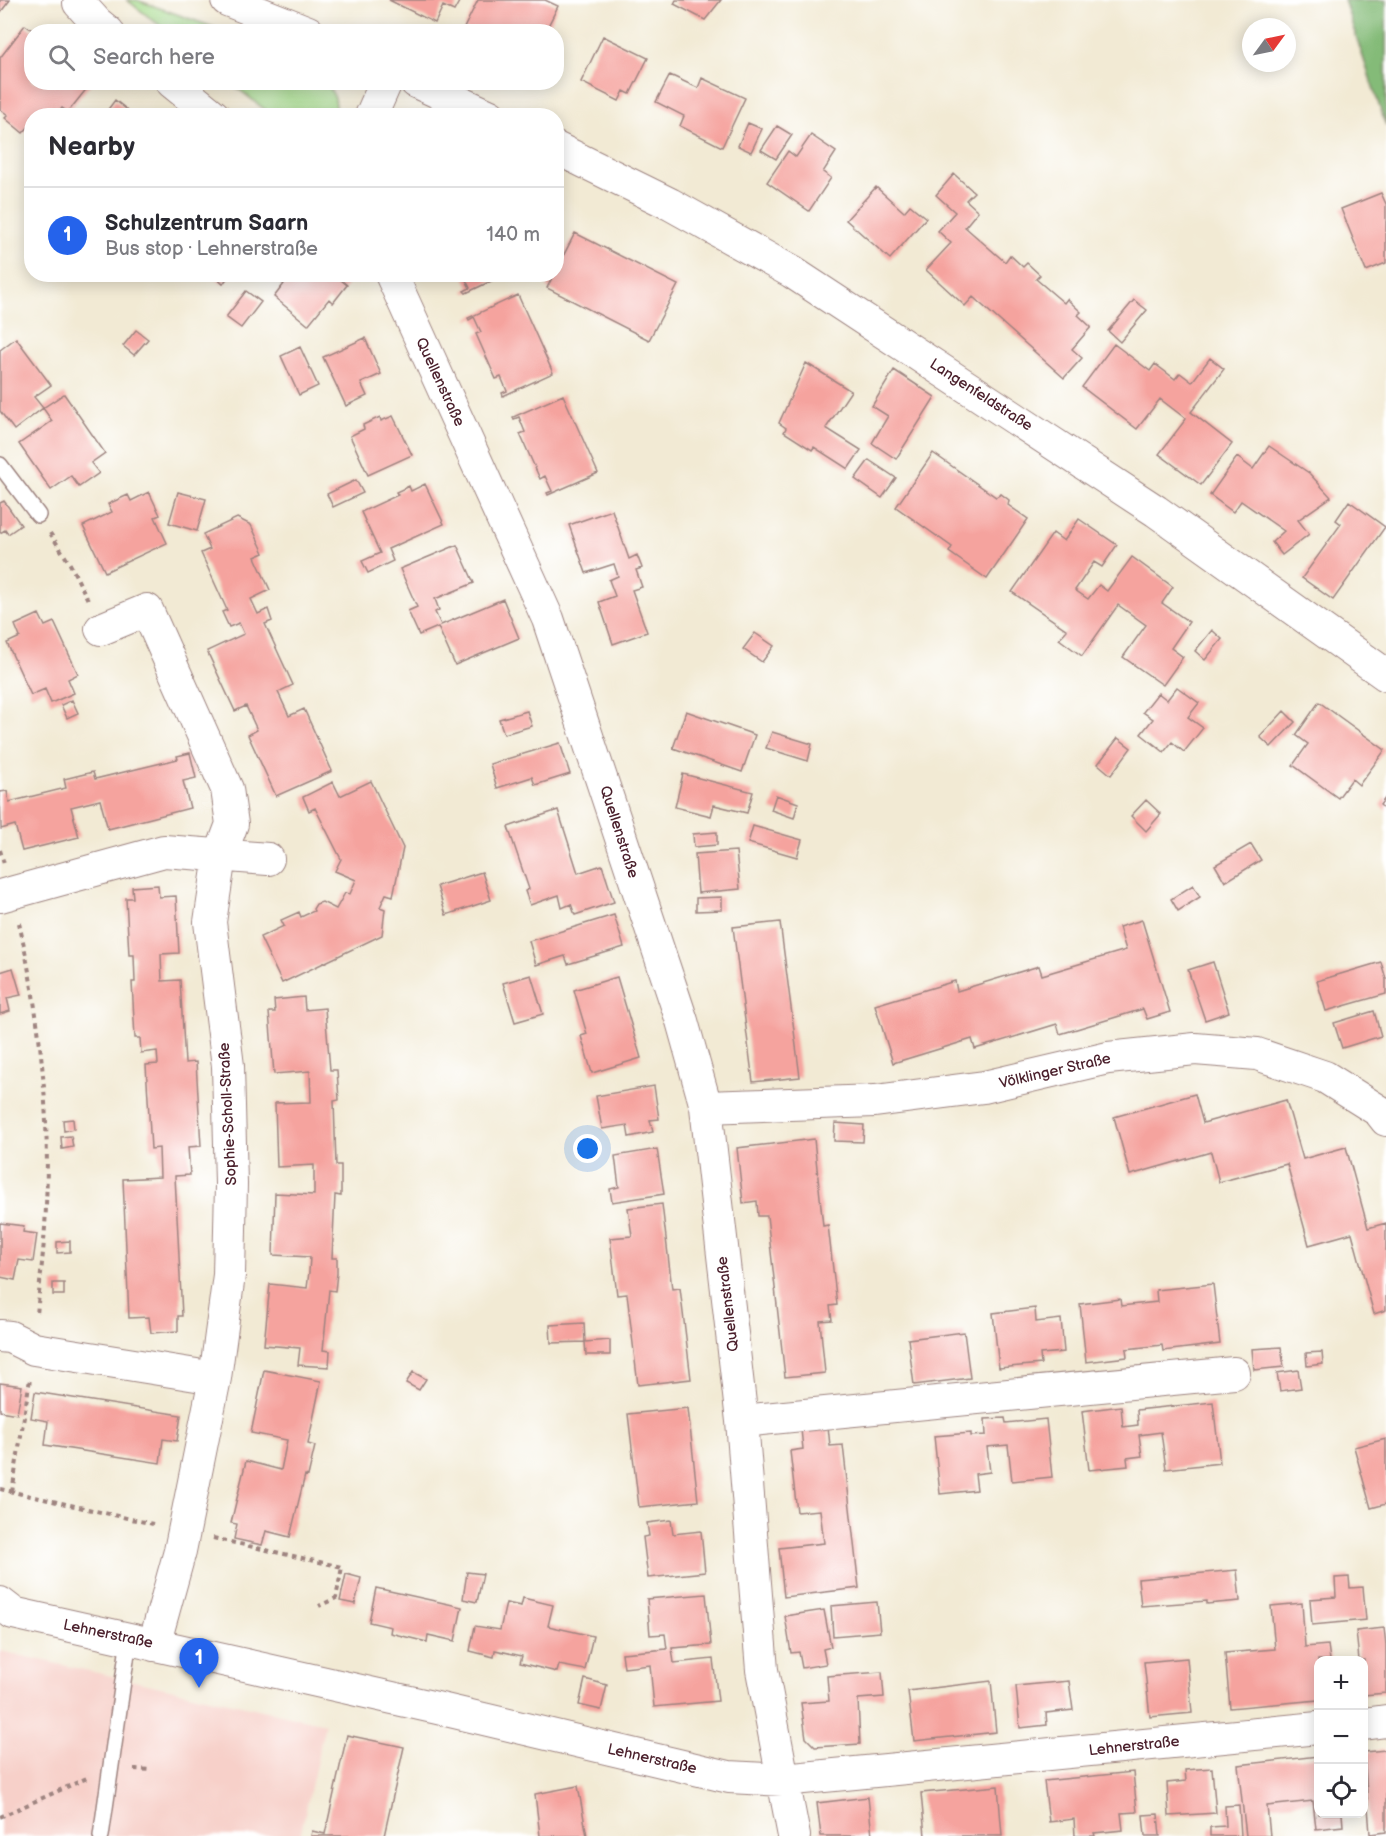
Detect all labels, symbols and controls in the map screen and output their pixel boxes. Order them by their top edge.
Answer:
north arrow [1242,18,1296,72]
search box [24,24,564,90]
icon: search [45,41,78,74]
text: Search here [93,44,215,71]
text: Nearby [48,132,135,163]
text: Schulzentrum Saarn [105,210,308,237]
text: 1 [63,223,72,247]
text: 140 m [486,223,540,247]
text: Bus stop · Lehnerstraße [105,237,318,261]
street label: Quellenstraße [411,335,469,430]
street label: Langenfeldstraße [926,355,1036,435]
street label: Quellenstraße [595,784,643,881]
street label: Sophie-Scholl-Straße [215,1042,241,1186]
street label: Völklinger Straße [997,1049,1113,1093]
your location [573,1134,602,1163]
street label: Quellenstraße [713,1255,743,1353]
street label: Lehnerstraße [61,1615,155,1653]
pin: 1 [180,1638,218,1688]
map controls [1314,1656,1368,1818]
button: + [1314,1656,1368,1710]
button: − [1314,1710,1368,1764]
street label: Lehnerstraße [1088,1732,1180,1760]
street label: Lehnerstraße [606,1740,699,1779]
button: locate [1314,1764,1368,1818]

